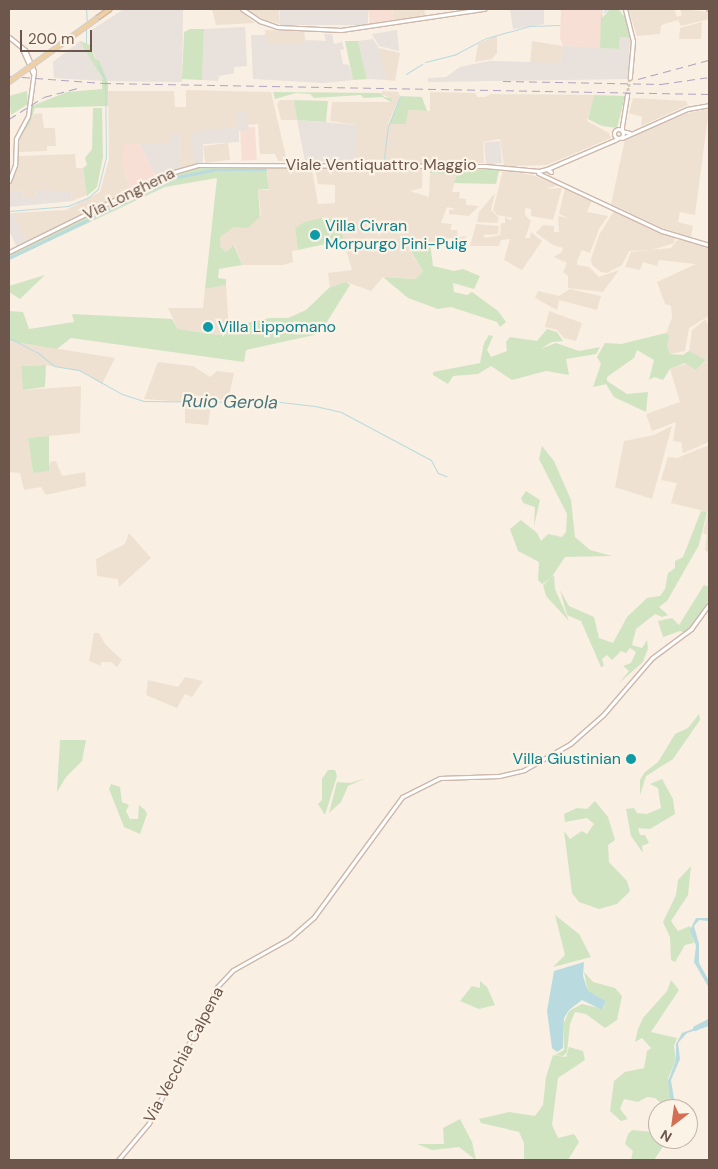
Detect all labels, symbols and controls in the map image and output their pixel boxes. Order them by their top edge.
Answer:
scale bar [22,20,95,52]
text: 200 m [28,29,74,49]
street label: Viale Ventiquattro Maggio [285,155,477,175]
street label: Via Longhena [80,164,178,224]
place label: Villa Civran Morpurgo Pini-Puig [325,216,467,254]
marker: Villa Civran Morpurgo Pini-Puig [309,229,321,241]
place label: Villa Lippomano [218,317,336,337]
marker: Villa Lippomano [202,321,214,333]
water label: Ruio Gerola [182,390,278,414]
place label: Villa Giustinian [513,749,621,769]
marker: Villa Giustinian [625,753,637,765]
street label: Via Vecchia Calpena [140,984,228,1126]
north arrow [648,1099,698,1149]
text: N [657,1126,675,1146]

